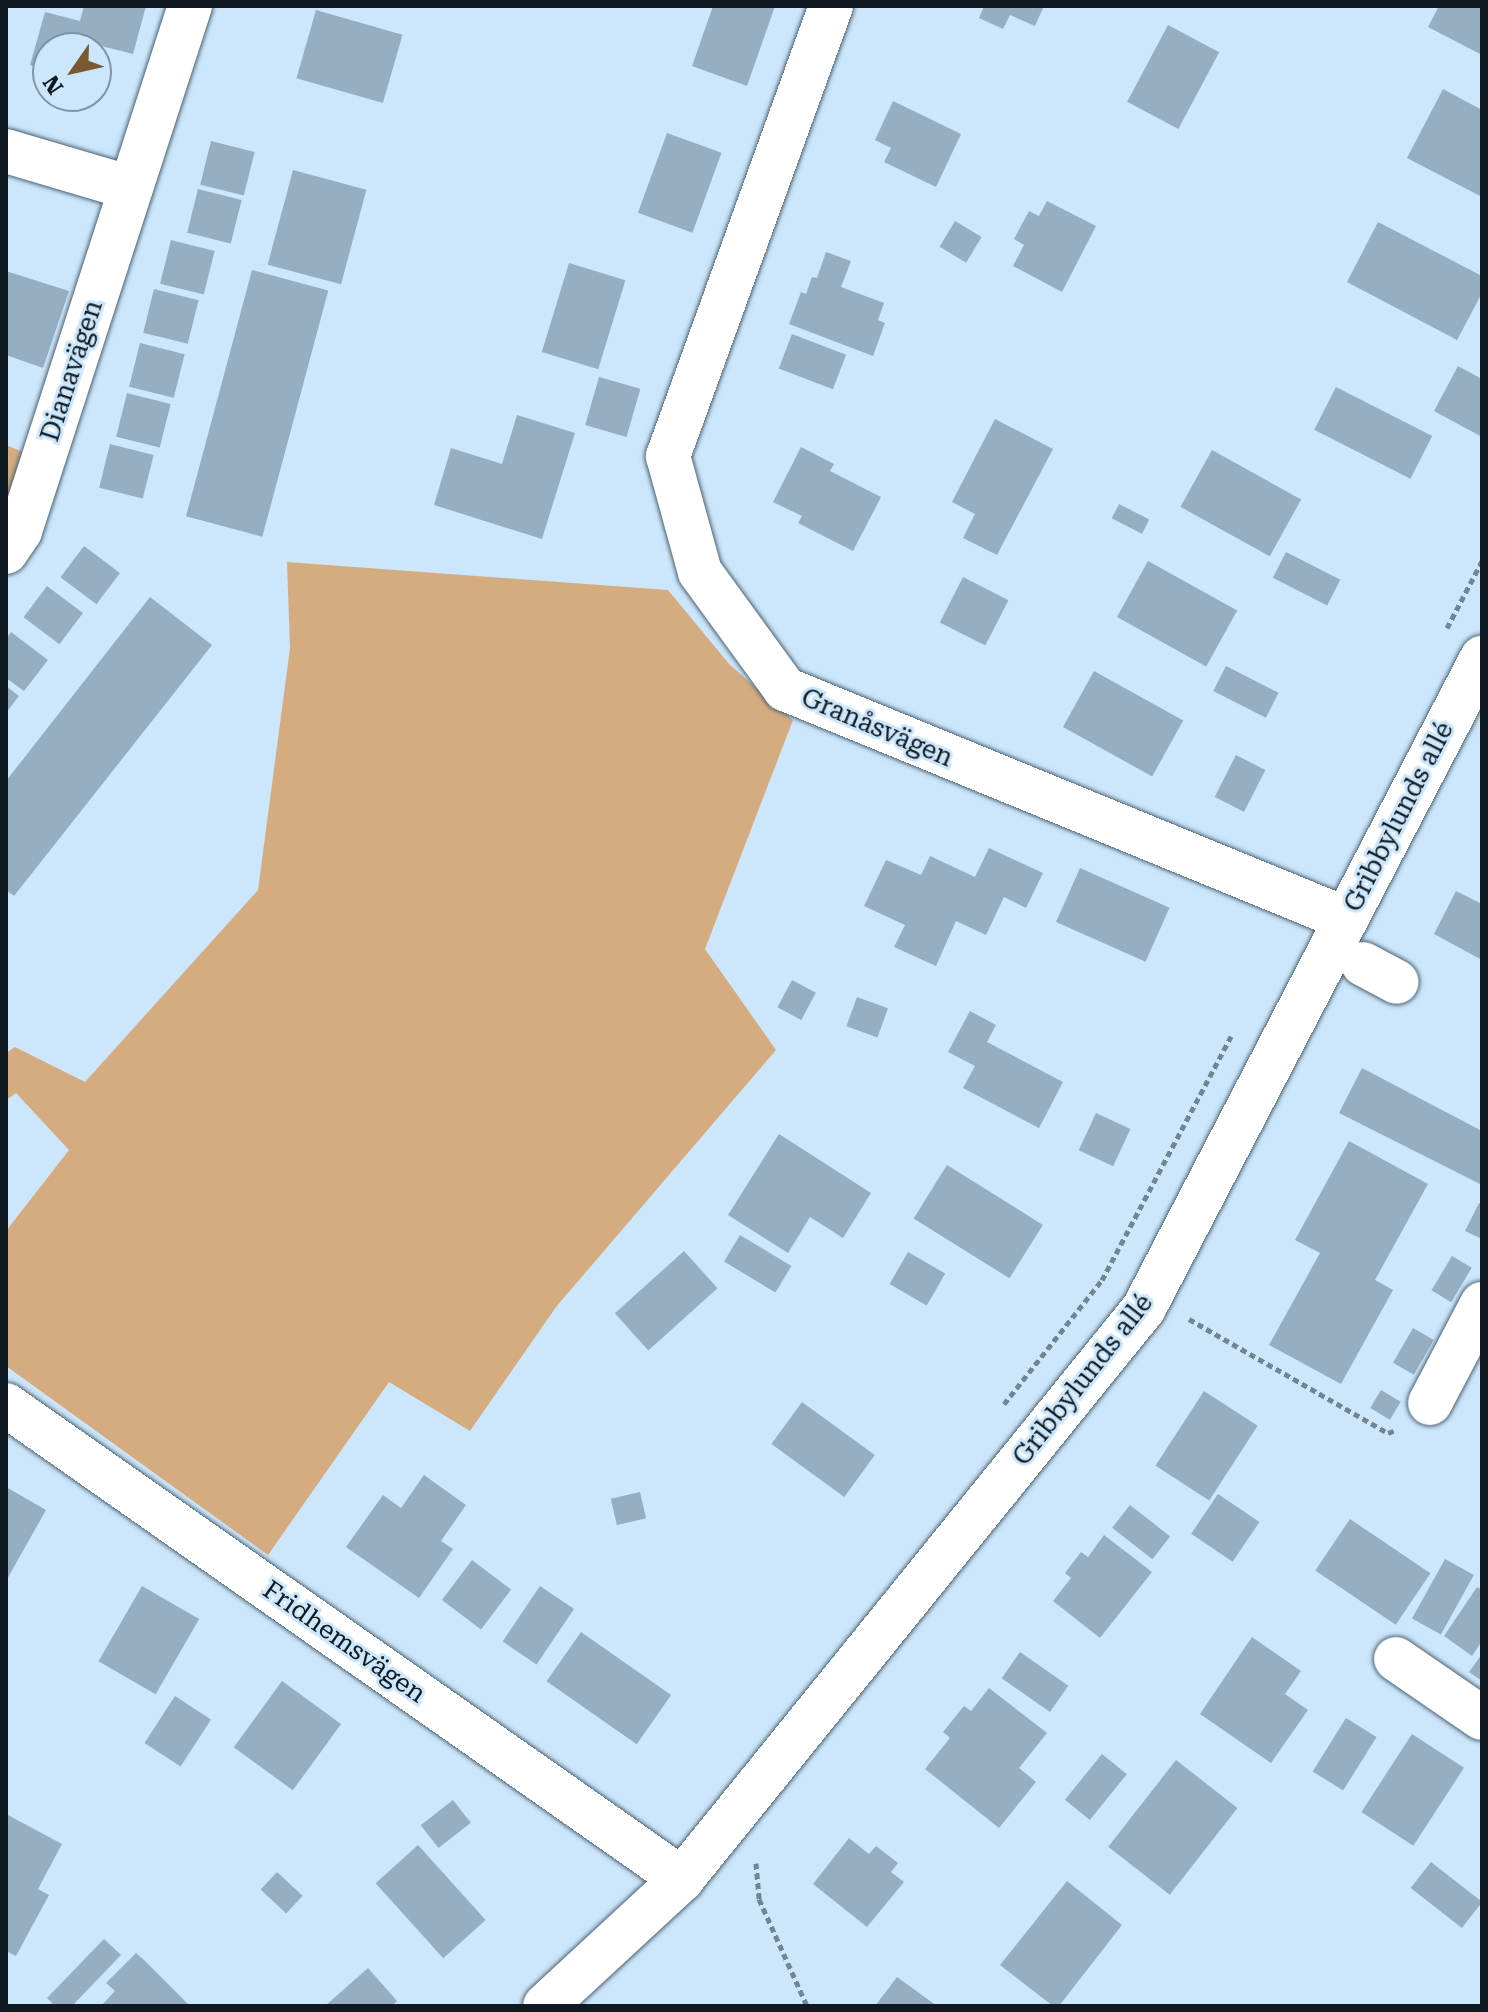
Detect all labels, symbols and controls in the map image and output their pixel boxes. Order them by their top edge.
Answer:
north arrow [32,32,112,112]
text: N [38,71,68,99]
street label: Dianavägen [35,297,109,445]
street label: Granåsvägen [797,682,957,774]
street label: Gribbylunds allé [1338,717,1460,917]
street label: Gribbylunds allé [1006,1288,1160,1472]
street label: Fridhemsvägen [257,1574,431,1710]

